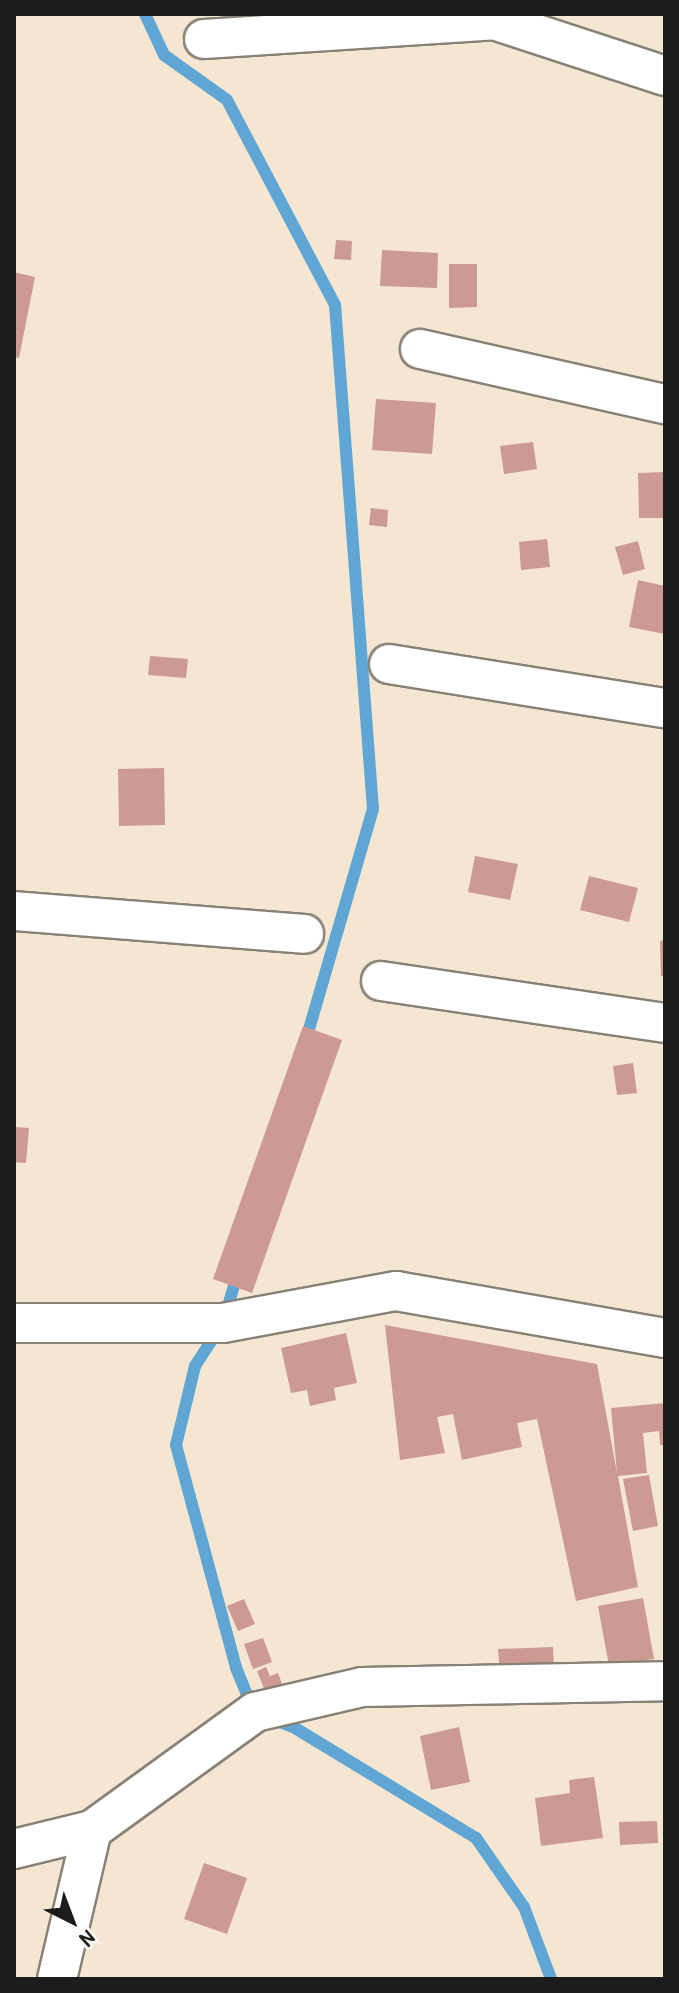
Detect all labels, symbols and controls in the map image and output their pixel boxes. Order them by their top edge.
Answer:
north arrow [32,1881,112,1961]
text: N [74,1924,102,1954]

